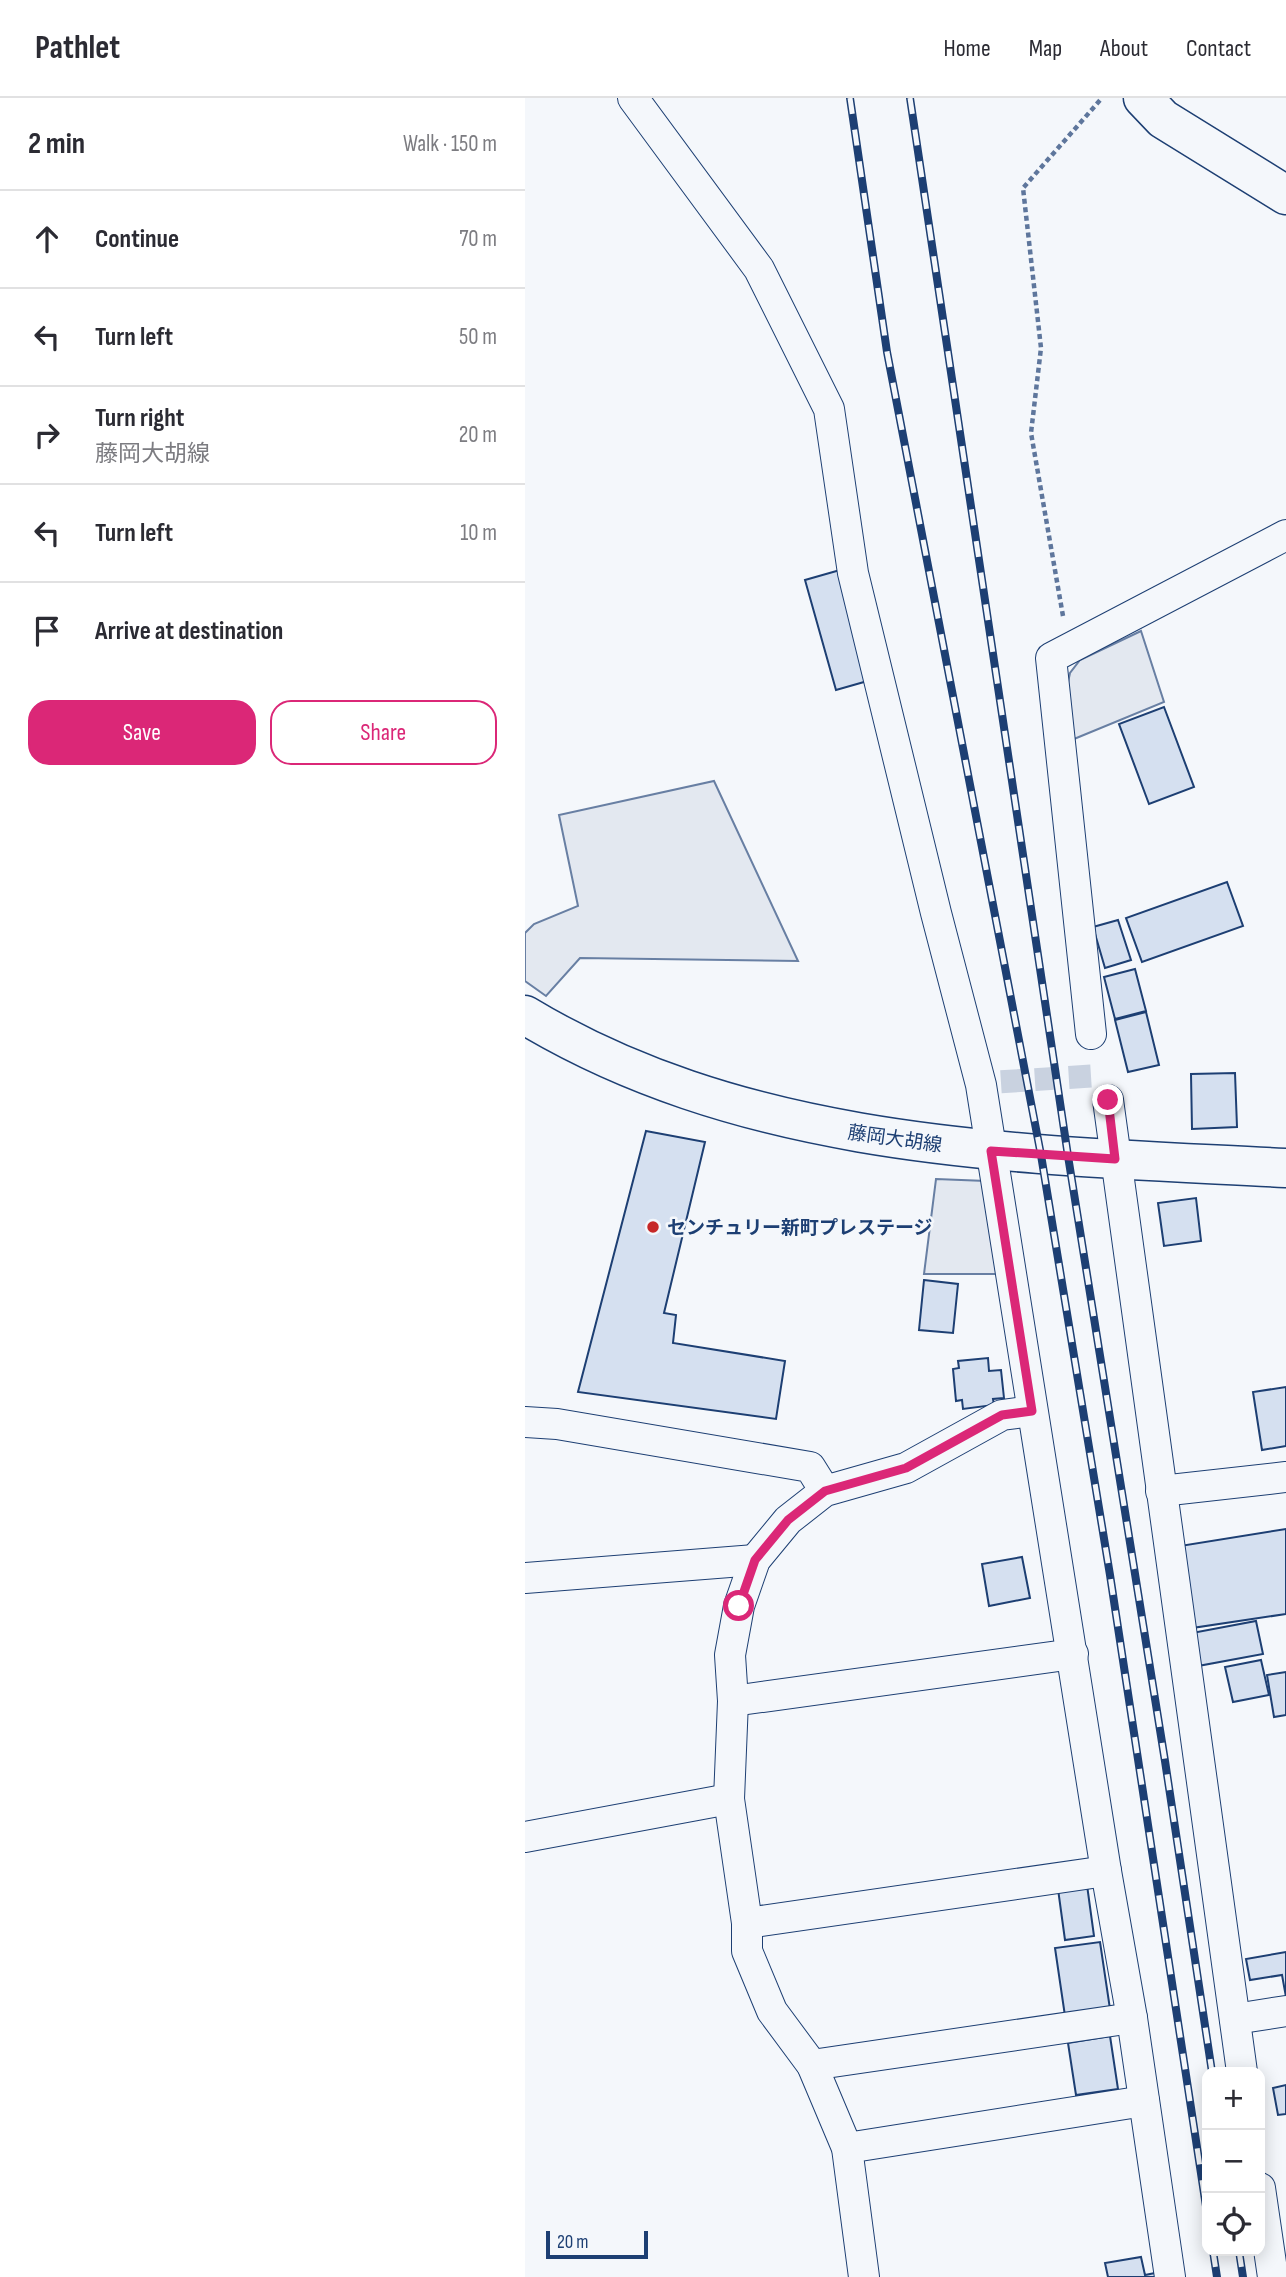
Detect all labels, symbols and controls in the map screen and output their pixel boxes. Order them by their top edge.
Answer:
text: Pathlet [35,28,120,68]
text: Home [943,34,991,63]
text: Map [1029,34,1062,63]
text: About [1100,34,1148,63]
text: Contact [1186,34,1251,63]
text: 2 min [28,126,85,162]
text: Walk · 150 m [403,130,497,158]
icon: ahead [28,220,66,258]
text: Continue [95,224,179,255]
text: 70 m [459,225,497,253]
icon: left [28,318,66,356]
text: Turn left [95,322,173,353]
text: 50 m [459,323,497,351]
text: Turn right [95,403,184,434]
icon: right [28,416,66,454]
text: 20 m [459,421,497,449]
text: 藤岡大胡線 [95,440,210,468]
icon: left [28,514,66,552]
text: Turn left [95,518,173,549]
text: 10 m [460,519,497,547]
icon: arrive [28,612,66,650]
text: Arrive at destination [95,616,283,647]
button: Save [28,700,256,765]
button: Share [270,700,497,765]
route end [1092,1084,1123,1115]
street label: 藤岡大胡線 [846,1121,943,1157]
place label: センチュリー新町プレステージ [667,1217,933,1240]
marker: センチュリー新町プレステージ [645,1219,661,1235]
route start [723,1590,754,1621]
map controls [1202,2067,1265,2256]
button: + [1202,2067,1265,2130]
button: − [1202,2130,1265,2193]
button: locate [1202,2193,1265,2256]
scale bar [546,2228,647,2260]
text: 20 m [557,2231,589,2254]

